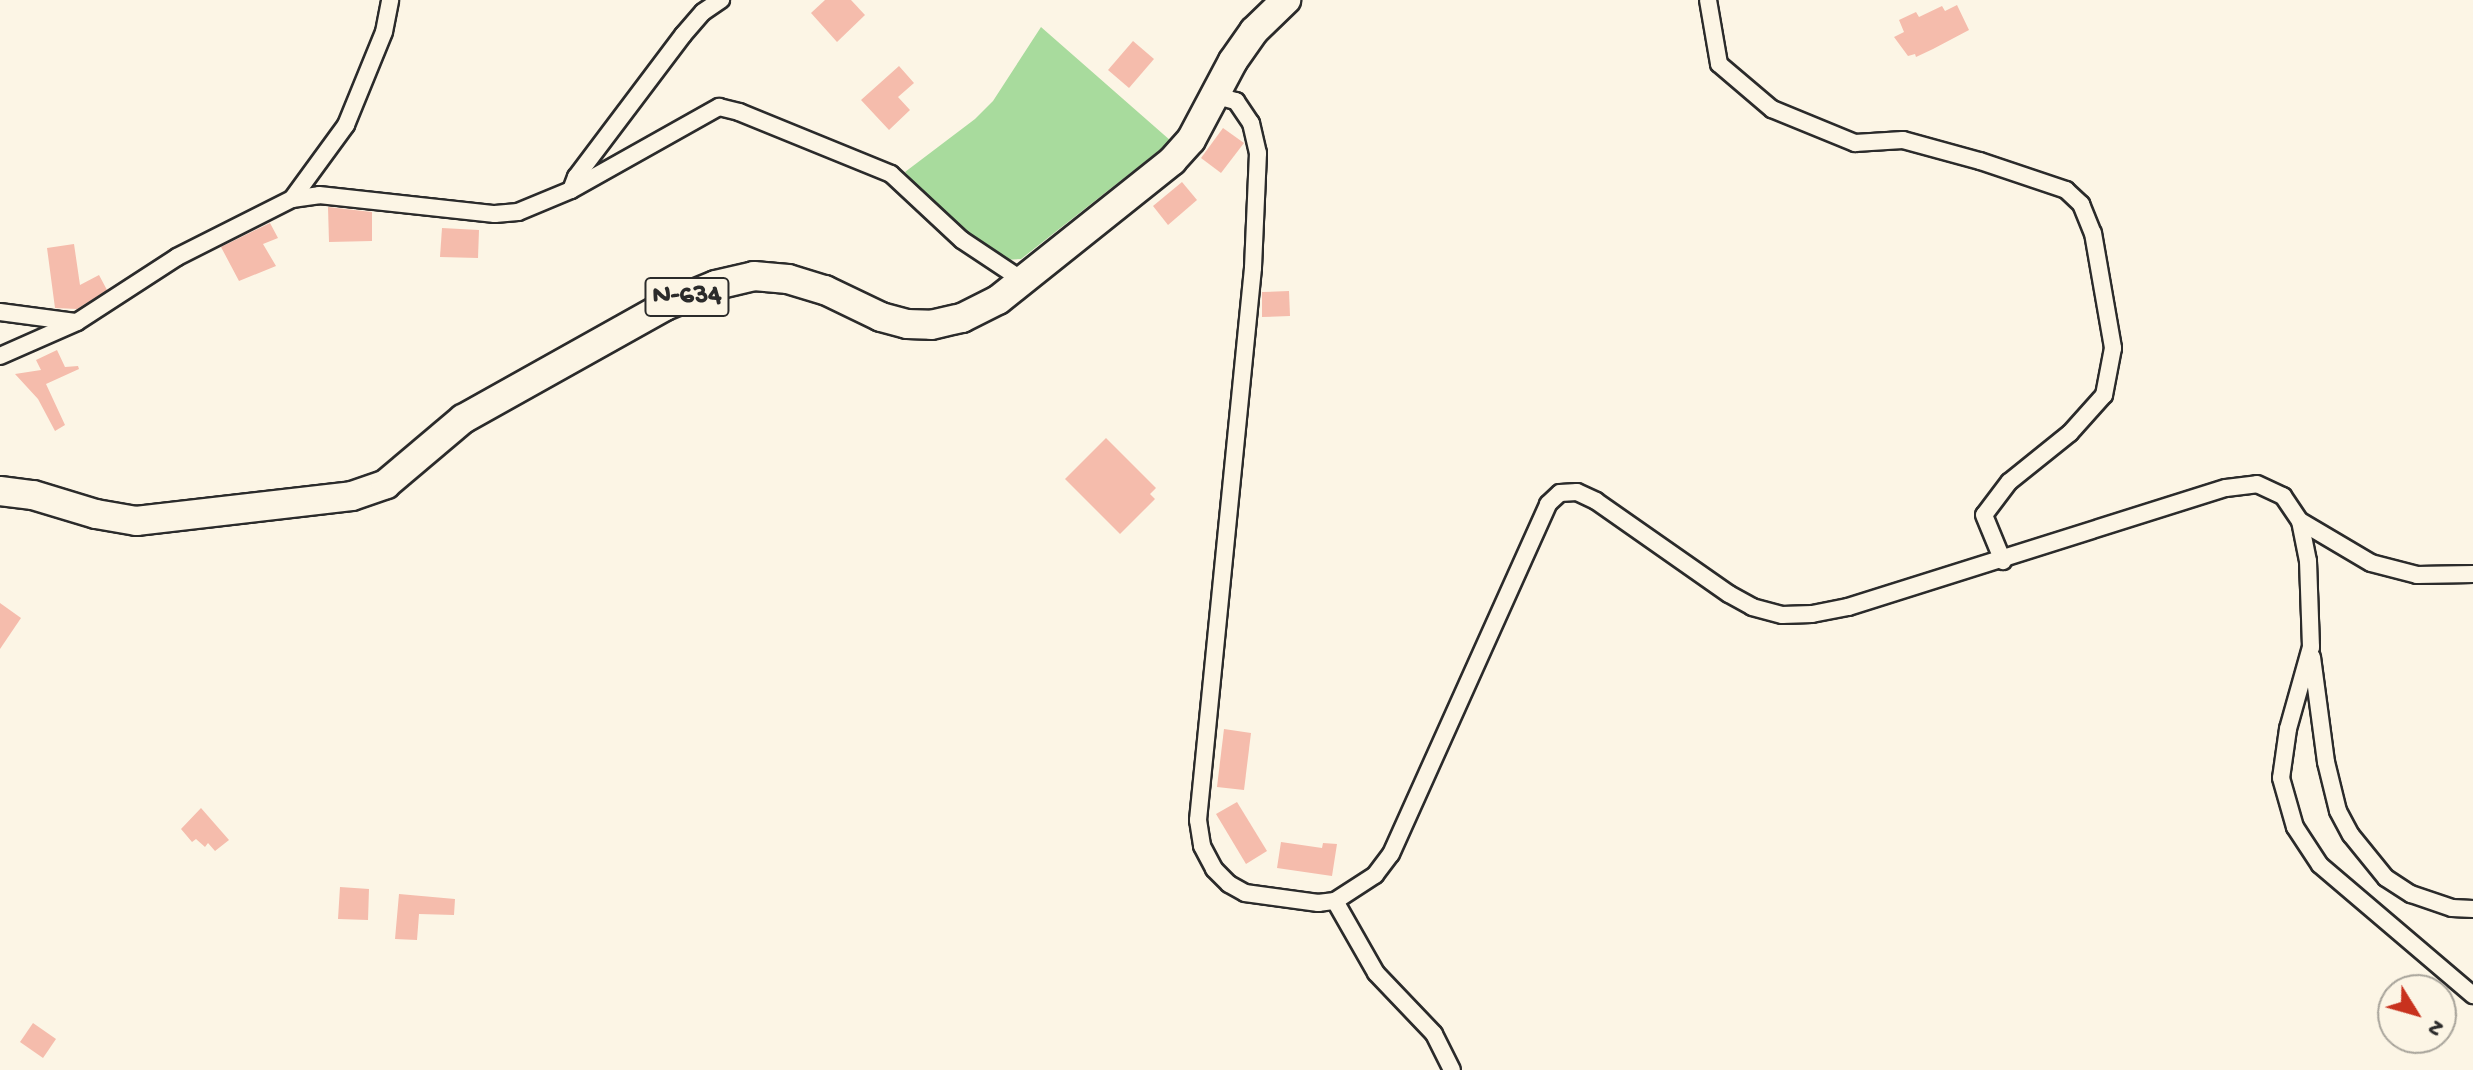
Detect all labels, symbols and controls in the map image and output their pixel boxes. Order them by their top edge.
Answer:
road number: N-634 [643,273,731,321]
north arrow [2377,974,2457,1054]
text: N [2420,1014,2449,1041]

